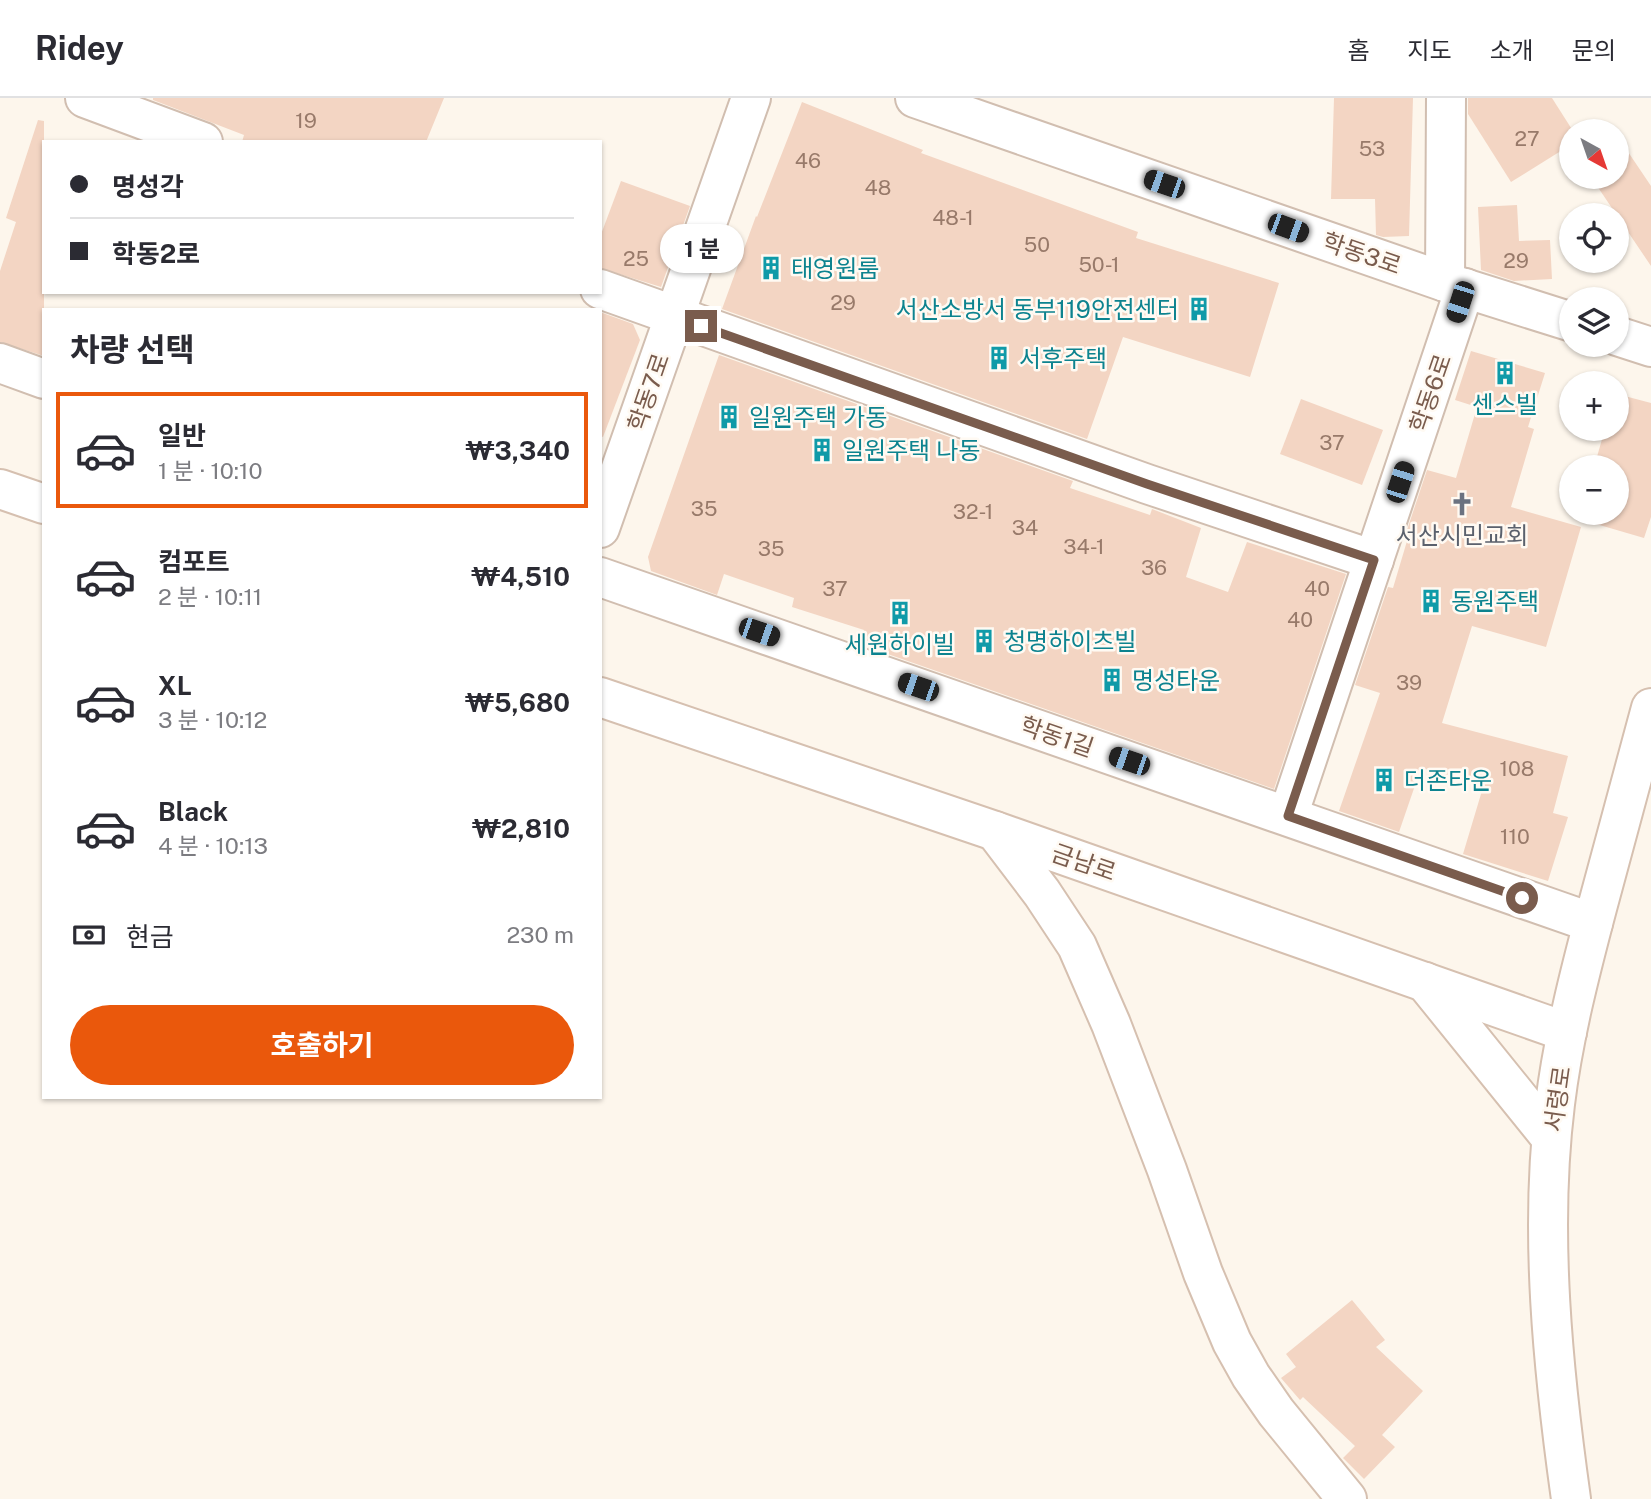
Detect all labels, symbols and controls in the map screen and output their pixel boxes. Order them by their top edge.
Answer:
text: Ridey [35,29,124,67]
text: 홈 [1347,36,1369,64]
text: 지도 [1407,36,1452,64]
text: 소개 [1490,36,1534,64]
text: 문의 [1572,36,1616,64]
house number: 19 [295,108,317,133]
north arrow [1559,119,1629,189]
map controls [1559,119,1629,525]
house number: 27 [1514,126,1540,151]
house number: 53 [1359,136,1385,161]
house number: 46 [795,148,821,173]
car [1141,167,1188,201]
text: 명성각 [112,171,184,202]
house number: 48 [865,175,891,200]
button: locate [1559,203,1629,273]
house number: 48-1 [932,205,974,230]
car [1265,211,1312,245]
callout: 1 분 [659,224,743,274]
street label: 학동3로 [1319,227,1405,279]
house number: 50 [1024,232,1050,257]
text: 1 분 [684,235,720,262]
text: 학동2로 [112,238,200,269]
house number: 25 [623,246,649,271]
house number: 29 [1503,248,1529,273]
house number: 50-1 [1078,252,1120,277]
building icon: 태영원룸 [757,254,785,282]
place label: 태영원룸 [791,254,879,282]
car [1444,279,1477,325]
button: layers [1559,287,1629,357]
house number: 29 [830,290,856,315]
place label: 서산소방서 동부119안전센터 [896,295,1179,323]
building icon: 서산소방서 동부119안전센터 [1185,295,1213,323]
route end [685,310,717,342]
text: 차량 선택 [70,331,195,368]
building icon: 서후주택 [985,344,1013,372]
place label: 서후주택 [1019,344,1107,372]
street label: 학동7로 [622,349,674,435]
street label: 학동6로 [1404,350,1456,436]
building icon: 센스빌 [1491,359,1519,387]
button: + [1559,371,1629,441]
place label: 센스빌 [1472,390,1538,418]
building icon: 일원주택 가동 [715,403,743,431]
place label: 일원주택 가동 [749,403,887,431]
icon: car [74,419,137,482]
text: 일반 [158,420,206,451]
house number: 37 [1319,430,1345,455]
text: ₩3,340 [465,435,570,466]
building icon: 일원주택 나동 [808,436,836,464]
place label: 일원주택 나동 [842,436,980,464]
button: − [1559,455,1629,525]
text: 1 분 · 10:10 [158,457,262,484]
car [1384,459,1417,505]
church icon: 서산시민교회 [1448,490,1476,518]
house number: 35 [691,496,717,521]
house number: 32-1 [953,499,993,524]
house number: 34 [1012,515,1038,540]
place label: 서산시민교회 [1396,521,1528,549]
house number: 34-1 [1063,534,1105,559]
house number: 35 [758,536,784,561]
icon: car [74,545,137,608]
text: 컴포트 [158,546,230,577]
house number: 36 [1141,555,1167,580]
text: ₩4,510 [471,561,570,592]
house number: 37 [822,576,848,601]
house number: 40 [1304,576,1330,601]
text: 2 분 · 10:11 [158,583,262,610]
building icon: 동원주택 [1417,587,1445,615]
place label: 동원주택 [1451,587,1539,615]
building icon: 세원하이빌 [886,599,914,627]
house number: 40 [1287,607,1313,632]
car [736,615,783,649]
building icon: 청명하이츠빌 [970,627,998,655]
place label: 청명하이츠빌 [1004,627,1136,655]
place label: 세원하이빌 [845,630,955,658]
building icon: 명성타운 [1098,666,1126,694]
place label: 명성타운 [1132,666,1220,694]
text: XL [158,670,192,701]
car [895,670,942,704]
house number: 39 [1396,670,1422,695]
icon: car [74,671,137,734]
text: ₩5,680 [465,687,570,718]
text: 3 분 · 10:12 [158,706,267,733]
street label: 학동1길 [1017,710,1097,762]
car [1106,744,1153,778]
house number: 108 [1500,756,1534,781]
building icon: 더존타운 [1370,766,1398,794]
place label: 더존타운 [1404,766,1492,794]
text: Black [158,796,228,827]
icon: car [74,797,137,860]
text: ₩2,810 [472,813,570,844]
house number: 110 [1500,824,1530,849]
text: 4 분 · 10:13 [158,832,268,859]
street label: 금남로 [1048,838,1120,886]
route start [1506,882,1538,914]
icon: cash [70,916,108,954]
text: 현금 [126,921,174,952]
text: 230 m [506,921,574,948]
button: 호출하기 [70,1005,574,1085]
street label: 서령로 [1539,1064,1575,1134]

